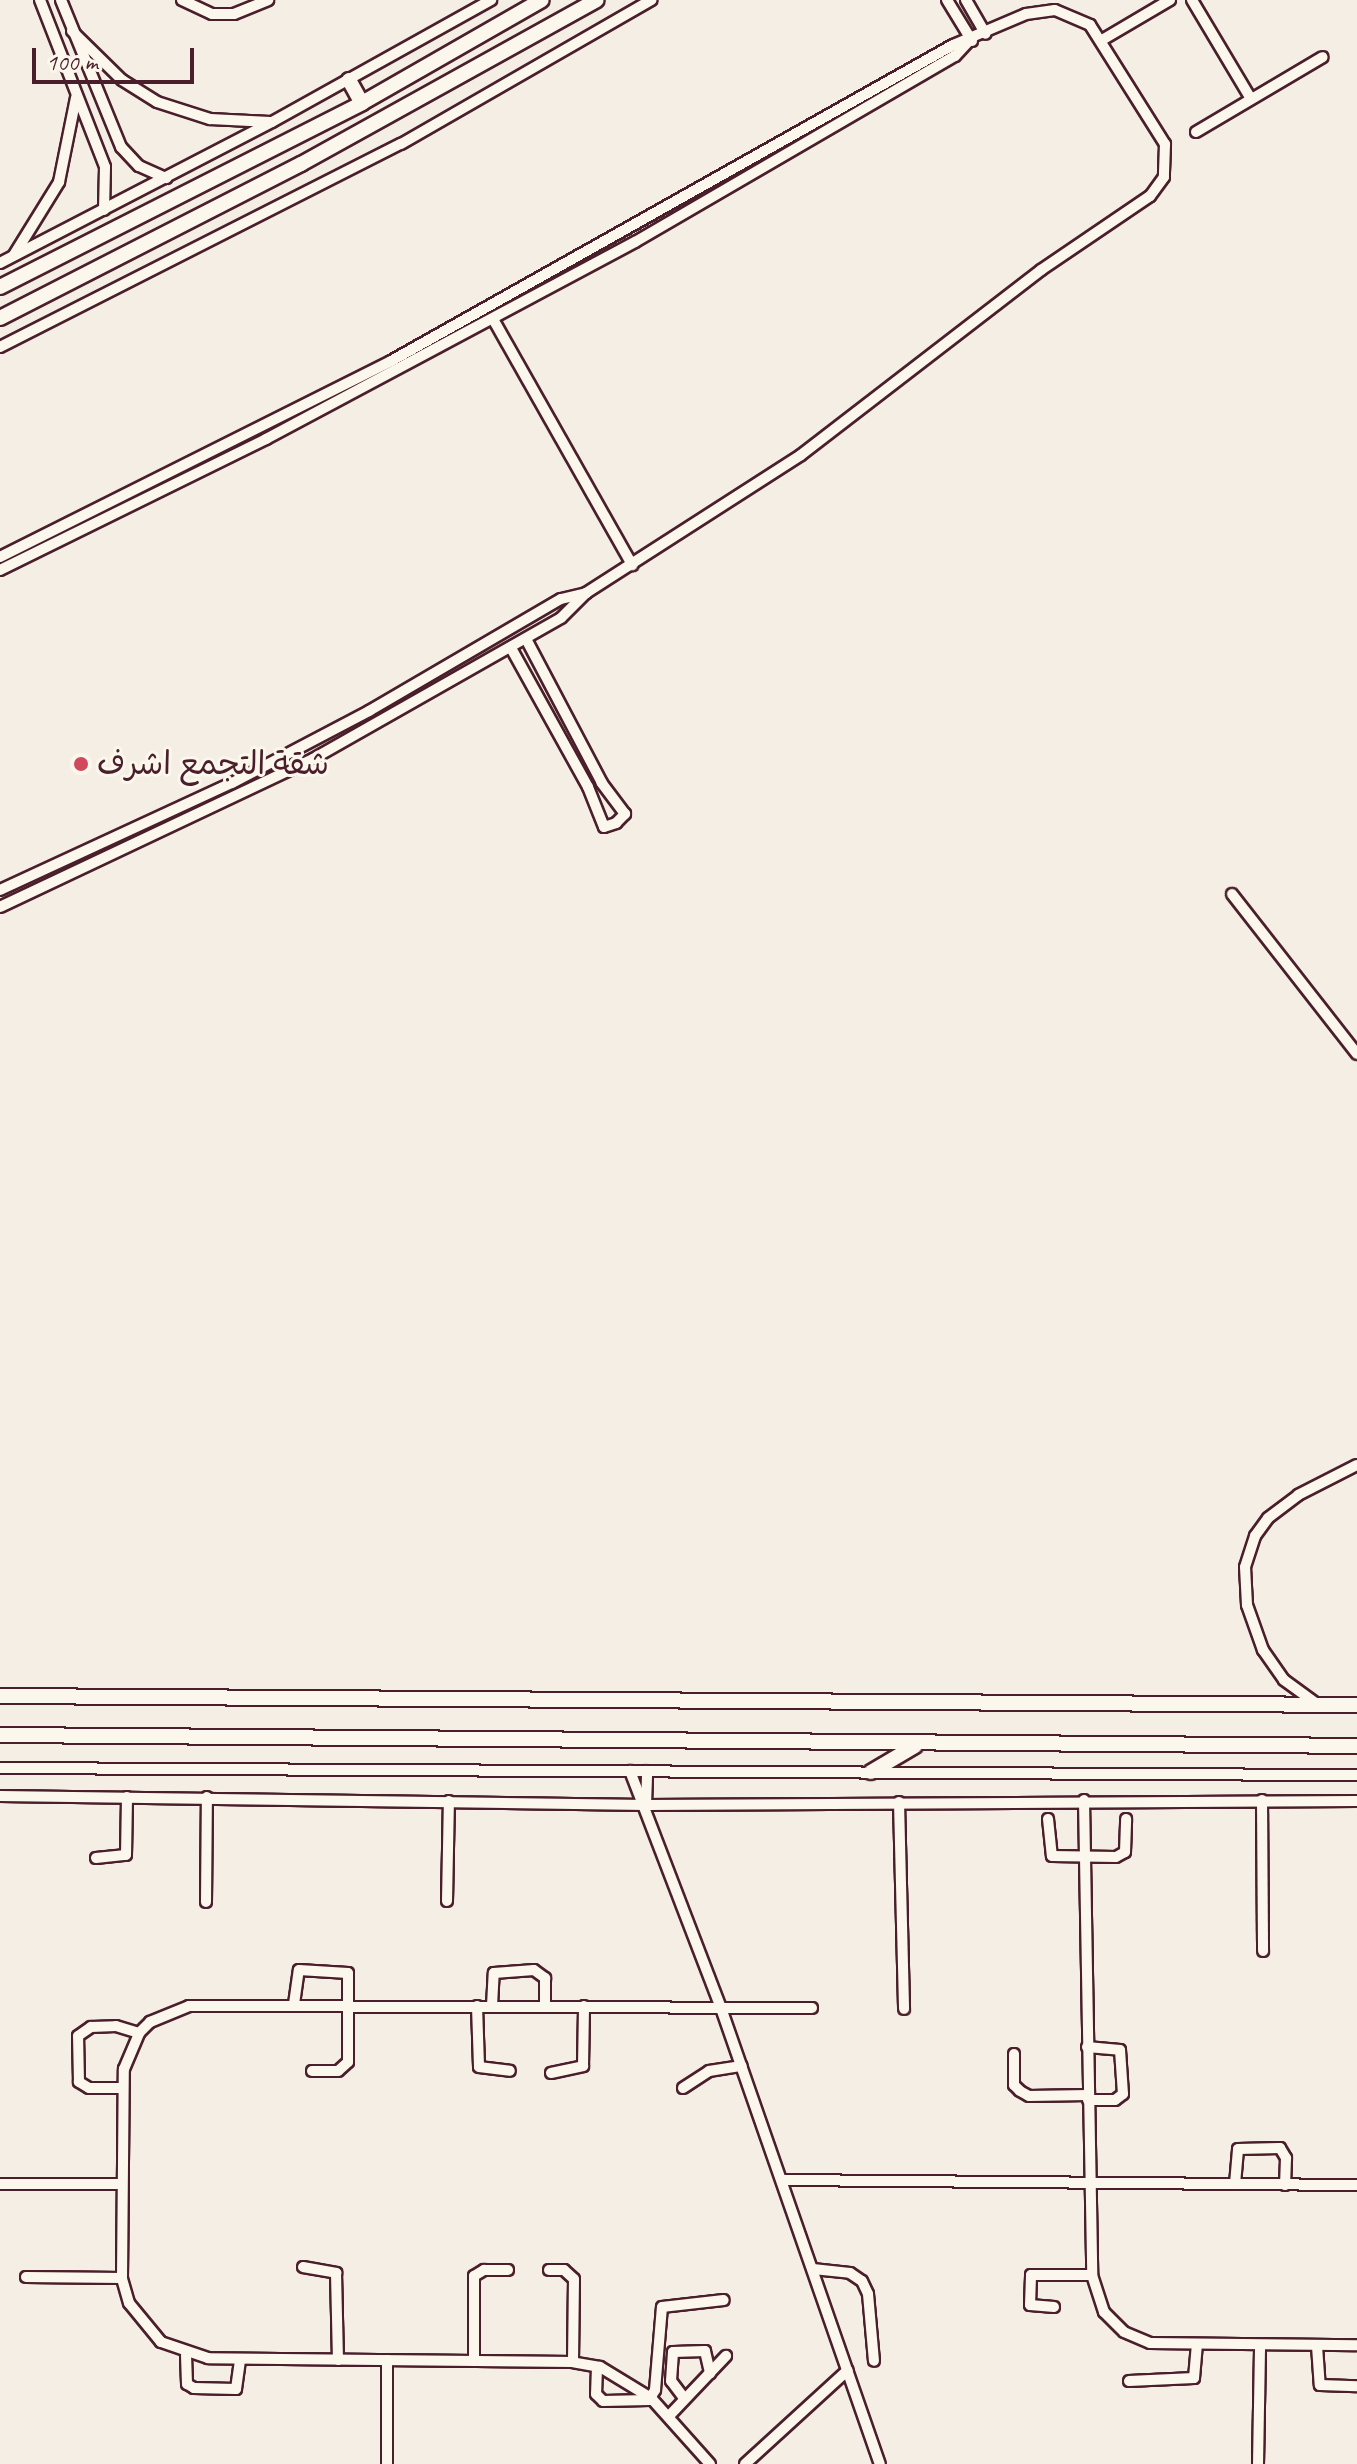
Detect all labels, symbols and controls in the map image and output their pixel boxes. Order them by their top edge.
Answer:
scale bar [36,32,198,82]
text: 100 m [46,47,98,77]
place label: شقة التجمع اشرف [97,745,329,783]
marker: شقة التجمع اشرف [72,755,90,773]

